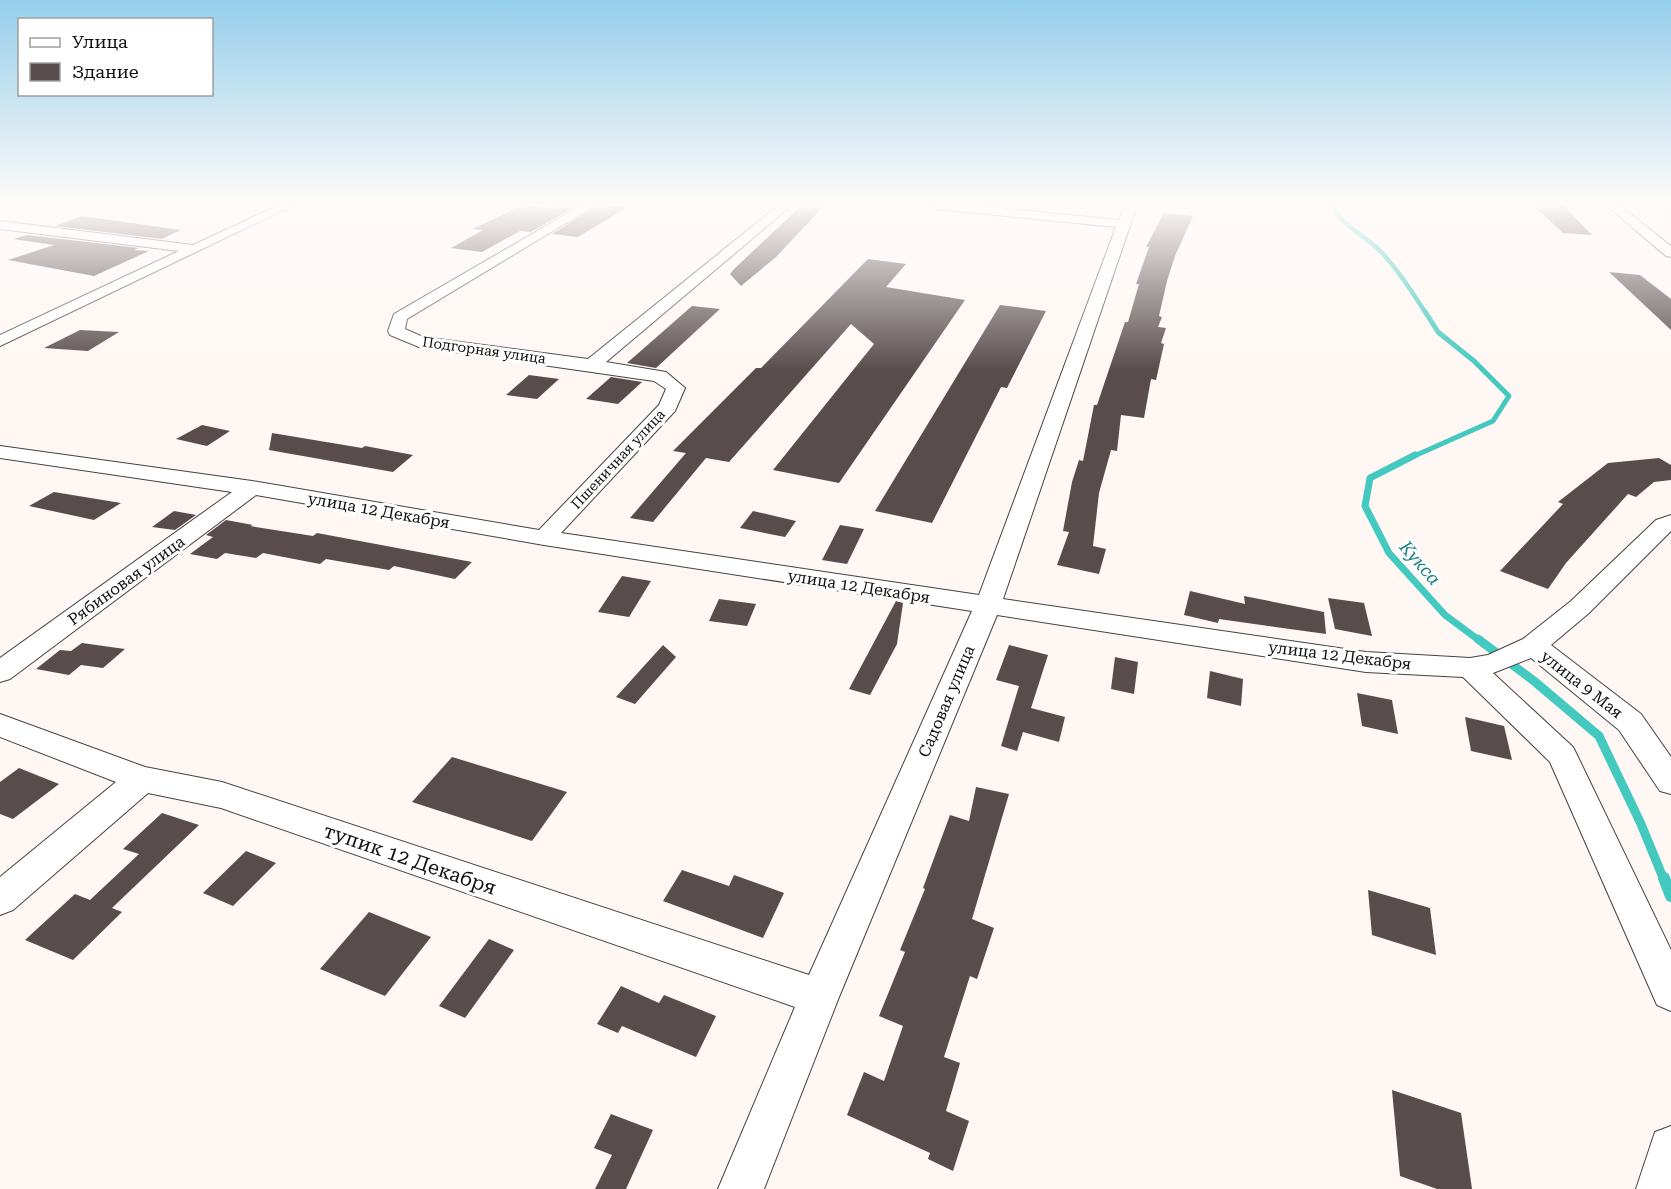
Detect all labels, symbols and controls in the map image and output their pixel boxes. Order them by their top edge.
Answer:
legend [18,18,213,96]
text: Улица [72,31,128,52]
text: Здание [72,61,139,82]
street label: Подгорная улица [421,333,547,367]
street label: Пшеничная улица [568,406,668,512]
street label: улица 12 Декабря [306,489,451,532]
street label: Рябиновая улица [64,531,189,629]
water label: Кукса [1395,536,1445,589]
street label: улица 12 Декабря [786,566,931,607]
street label: улица 12 Декабря [1267,637,1412,674]
street label: Садовая улица [914,642,979,760]
street label: улица 9 Мая [1537,647,1626,722]
street label: тупик 12 Декабря [321,818,499,900]

